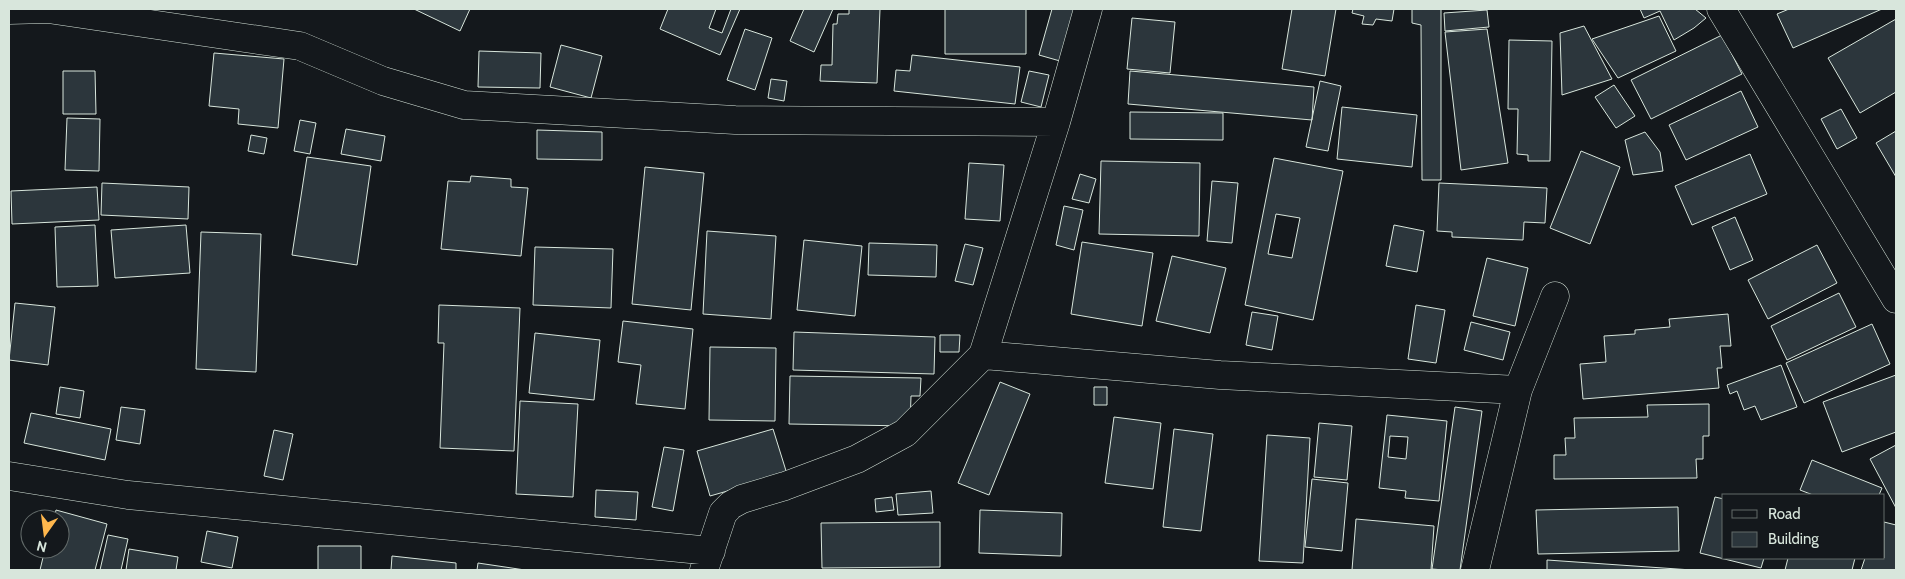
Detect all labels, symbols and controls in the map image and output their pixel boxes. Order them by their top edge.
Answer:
legend [1722,494,1885,559]
text: Road [1768,505,1801,523]
north arrow [20,509,70,559]
text: Building [1768,530,1819,548]
text: N [35,537,49,557]

